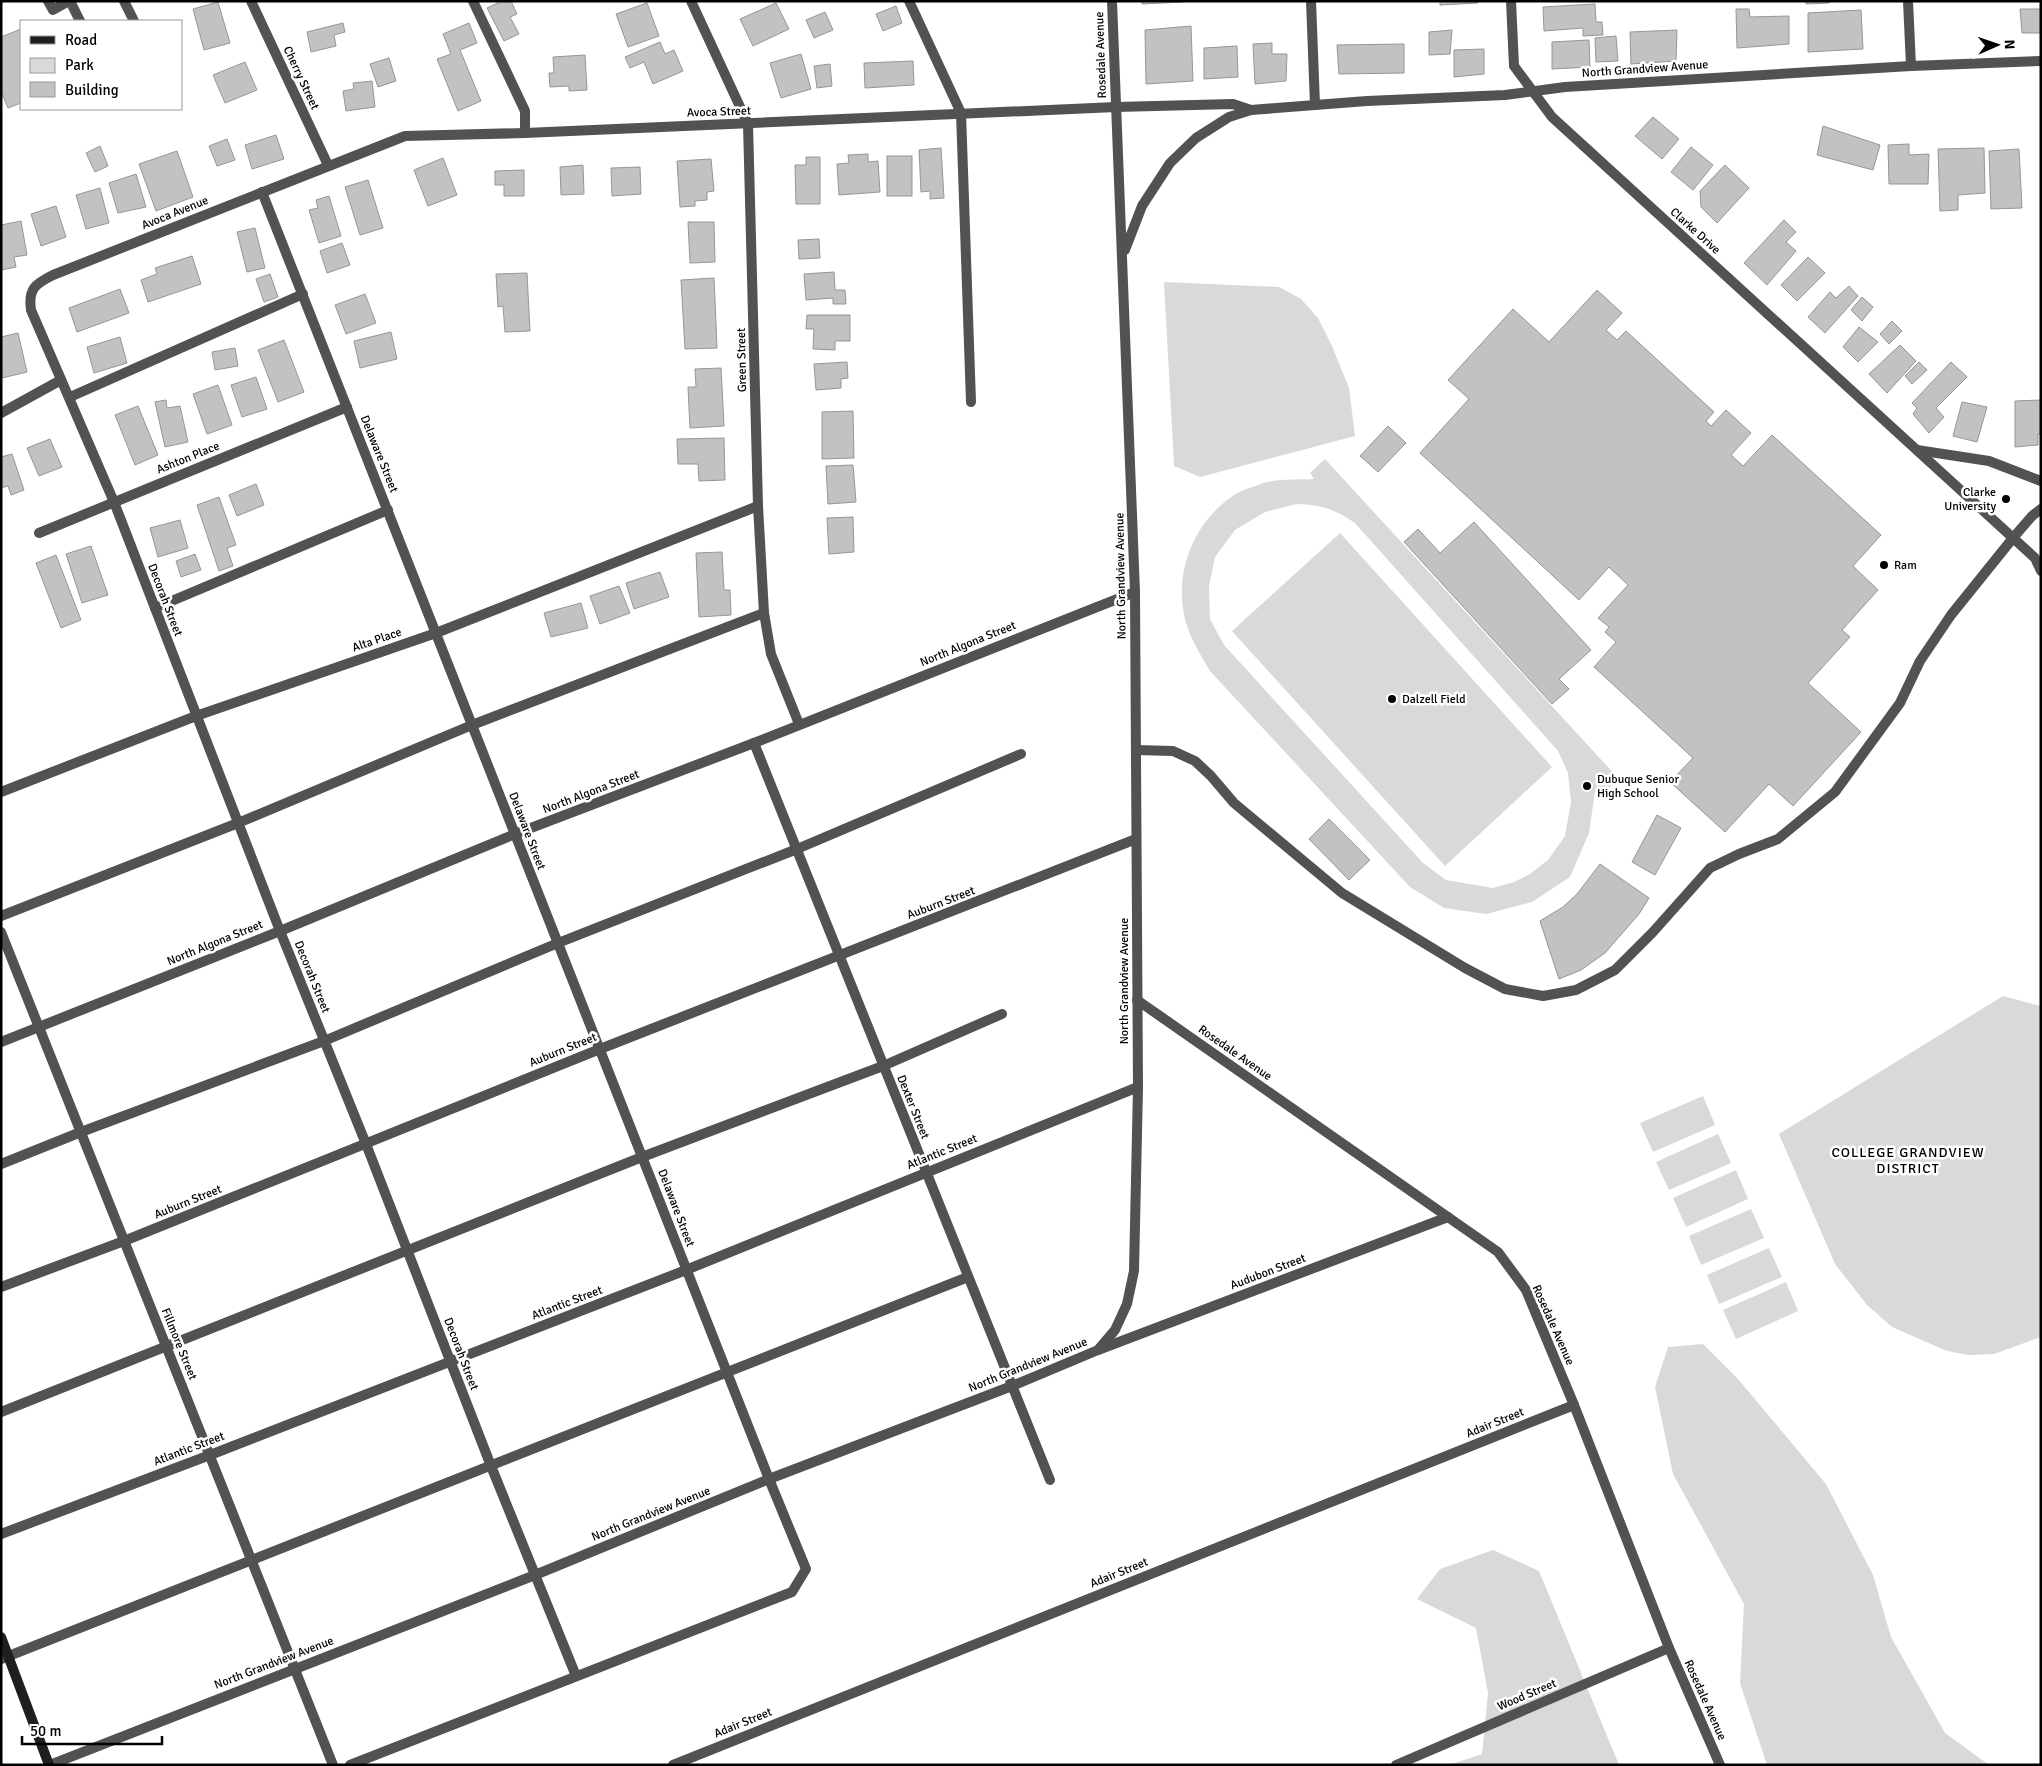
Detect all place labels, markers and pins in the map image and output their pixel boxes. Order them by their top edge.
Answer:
place label: Clarke University [1944,485,1996,514]
marker: Clarke University [2000,493,2012,505]
place label: Ram [1894,558,1917,573]
marker: Ram [1878,559,1890,571]
place label: Dalzell Field [1402,692,1466,707]
marker: Dalzell Field [1386,693,1398,705]
place label: Dubuque Senior High School [1597,772,1679,801]
marker: Dubuque Senior High School [1581,780,1593,792]

